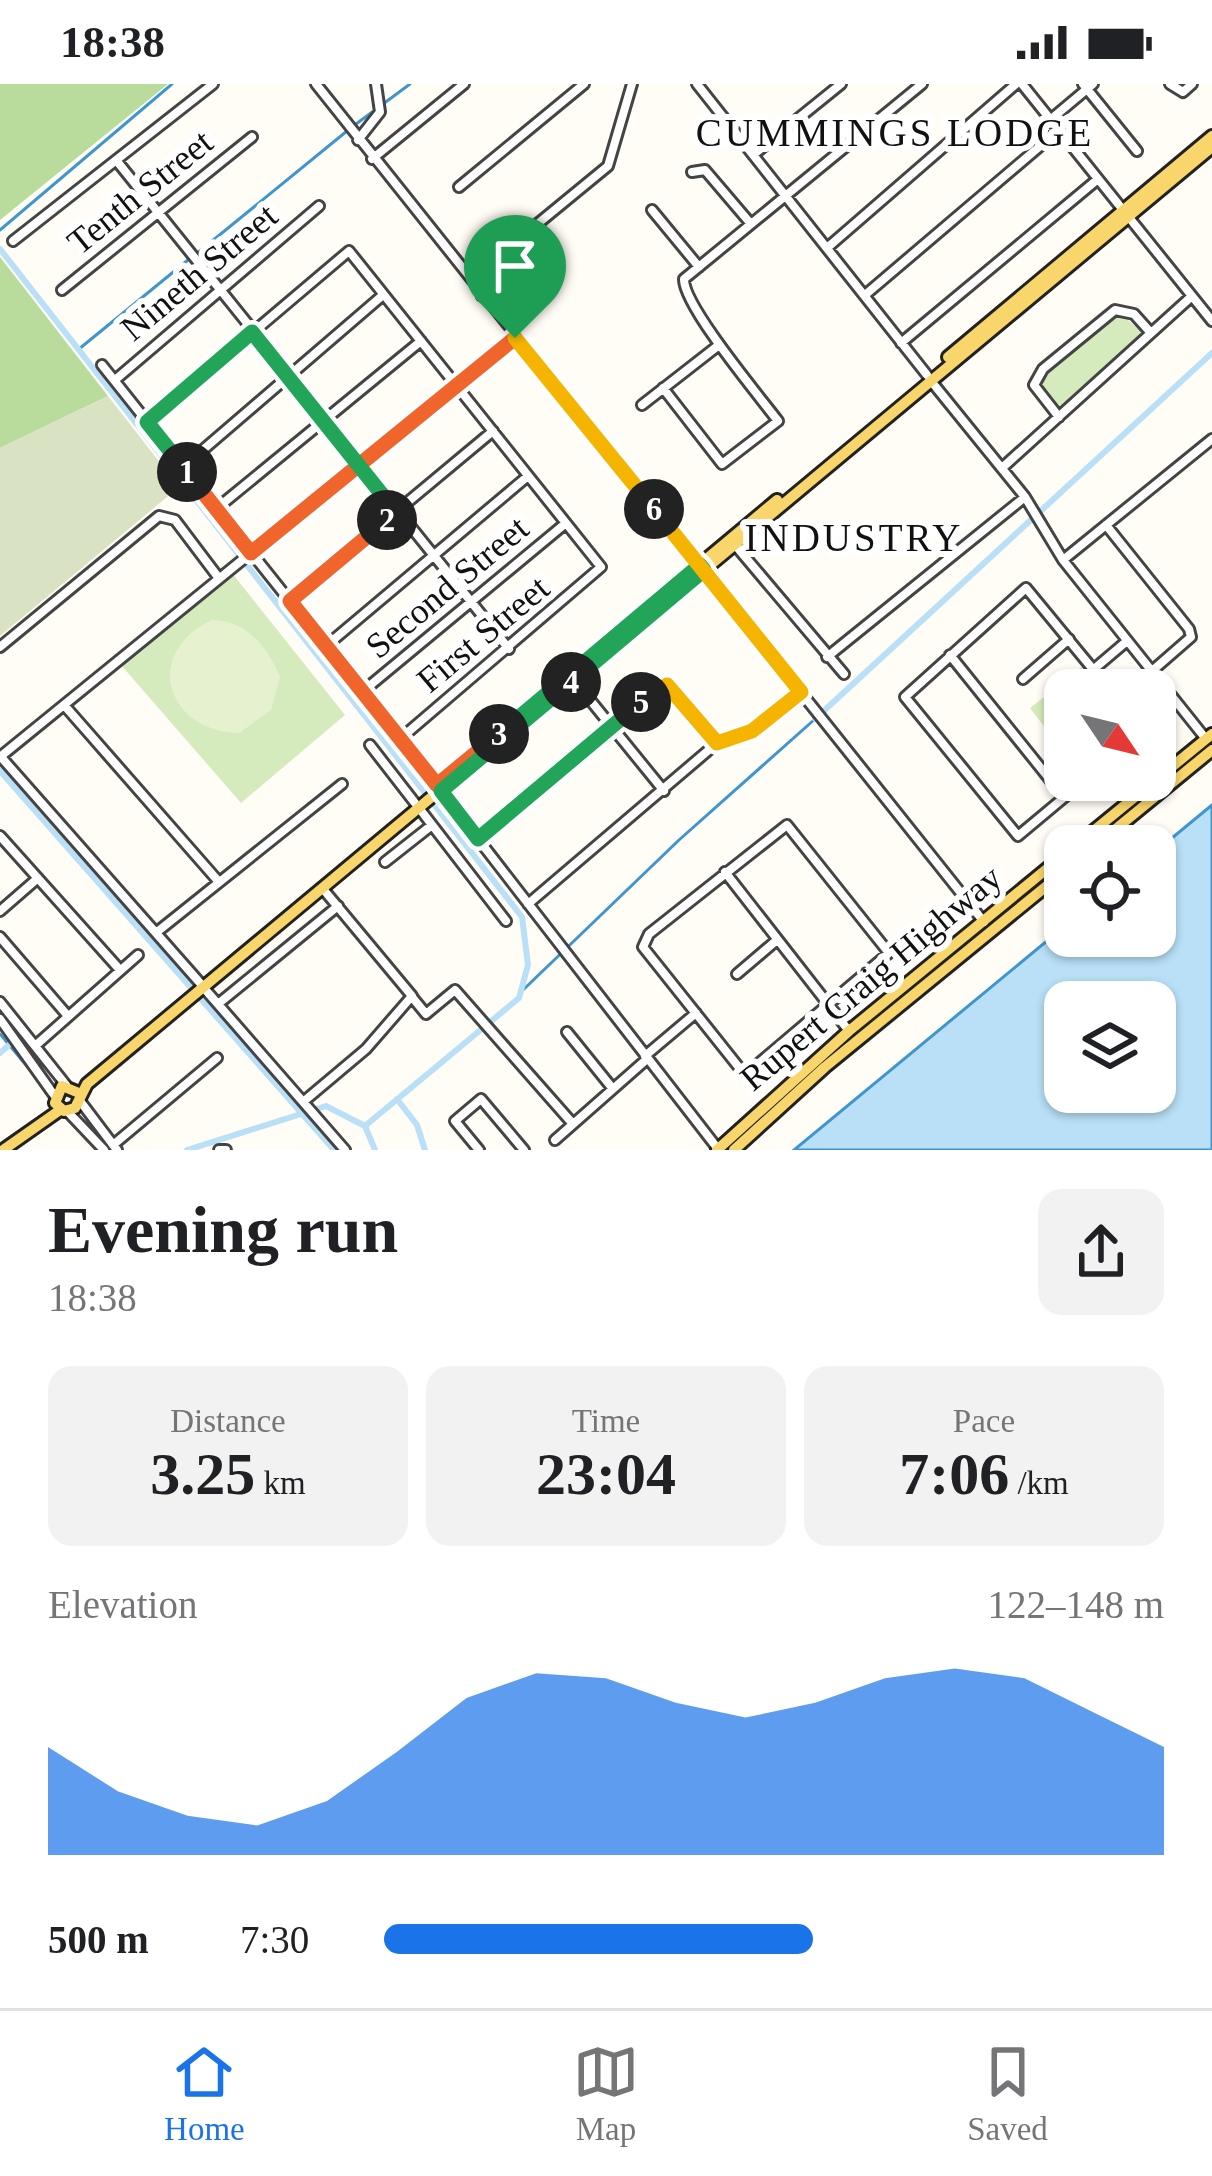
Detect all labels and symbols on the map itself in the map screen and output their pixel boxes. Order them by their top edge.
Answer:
district label: CUMMINGS LODGE [696,111,1094,154]
street label: Tenth Street [60,122,220,262]
street label: Nineth Street [113,195,285,349]
pin [464,215,566,338]
pin: 1 [157,442,217,502]
pin: 6 [624,479,684,539]
pin: 2 [357,490,417,550]
street label: Second Street [358,508,536,666]
district label: INDUSTRY [744,516,964,559]
street label: First Street [409,568,557,700]
pin: 4 [541,652,601,712]
north arrow [1044,669,1176,801]
pin: 5 [611,672,671,732]
pin: 3 [469,704,529,764]
street label: Rupert Craig Highway [733,857,1009,1099]

